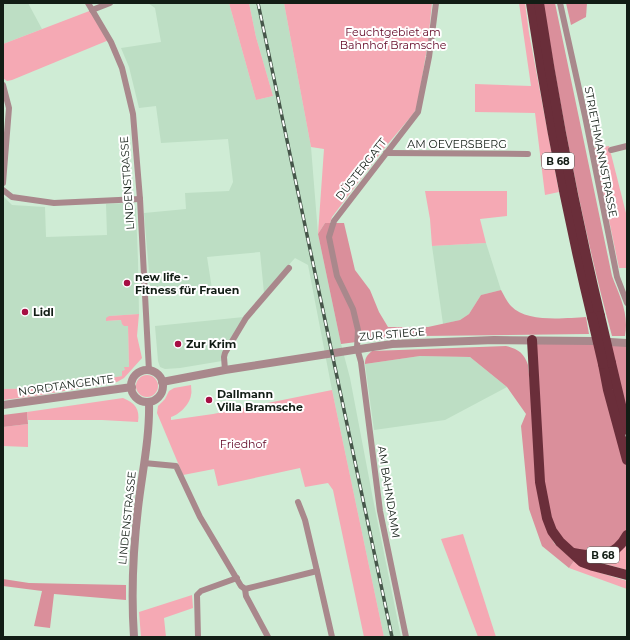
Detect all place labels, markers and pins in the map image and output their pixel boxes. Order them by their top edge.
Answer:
place label: new life - Fitness für Frauen [135,270,239,297]
marker: new life - Fitness für Frauen [122,278,132,288]
place label: Lidl [33,305,54,319]
marker: Lidl [20,307,30,317]
place label: Zur Krim [186,337,236,351]
marker: Zur Krim [173,339,183,349]
place label: Dallmann Villa Bramsche [216,387,303,414]
marker: Dallmann Villa Bramsche [204,395,214,405]

